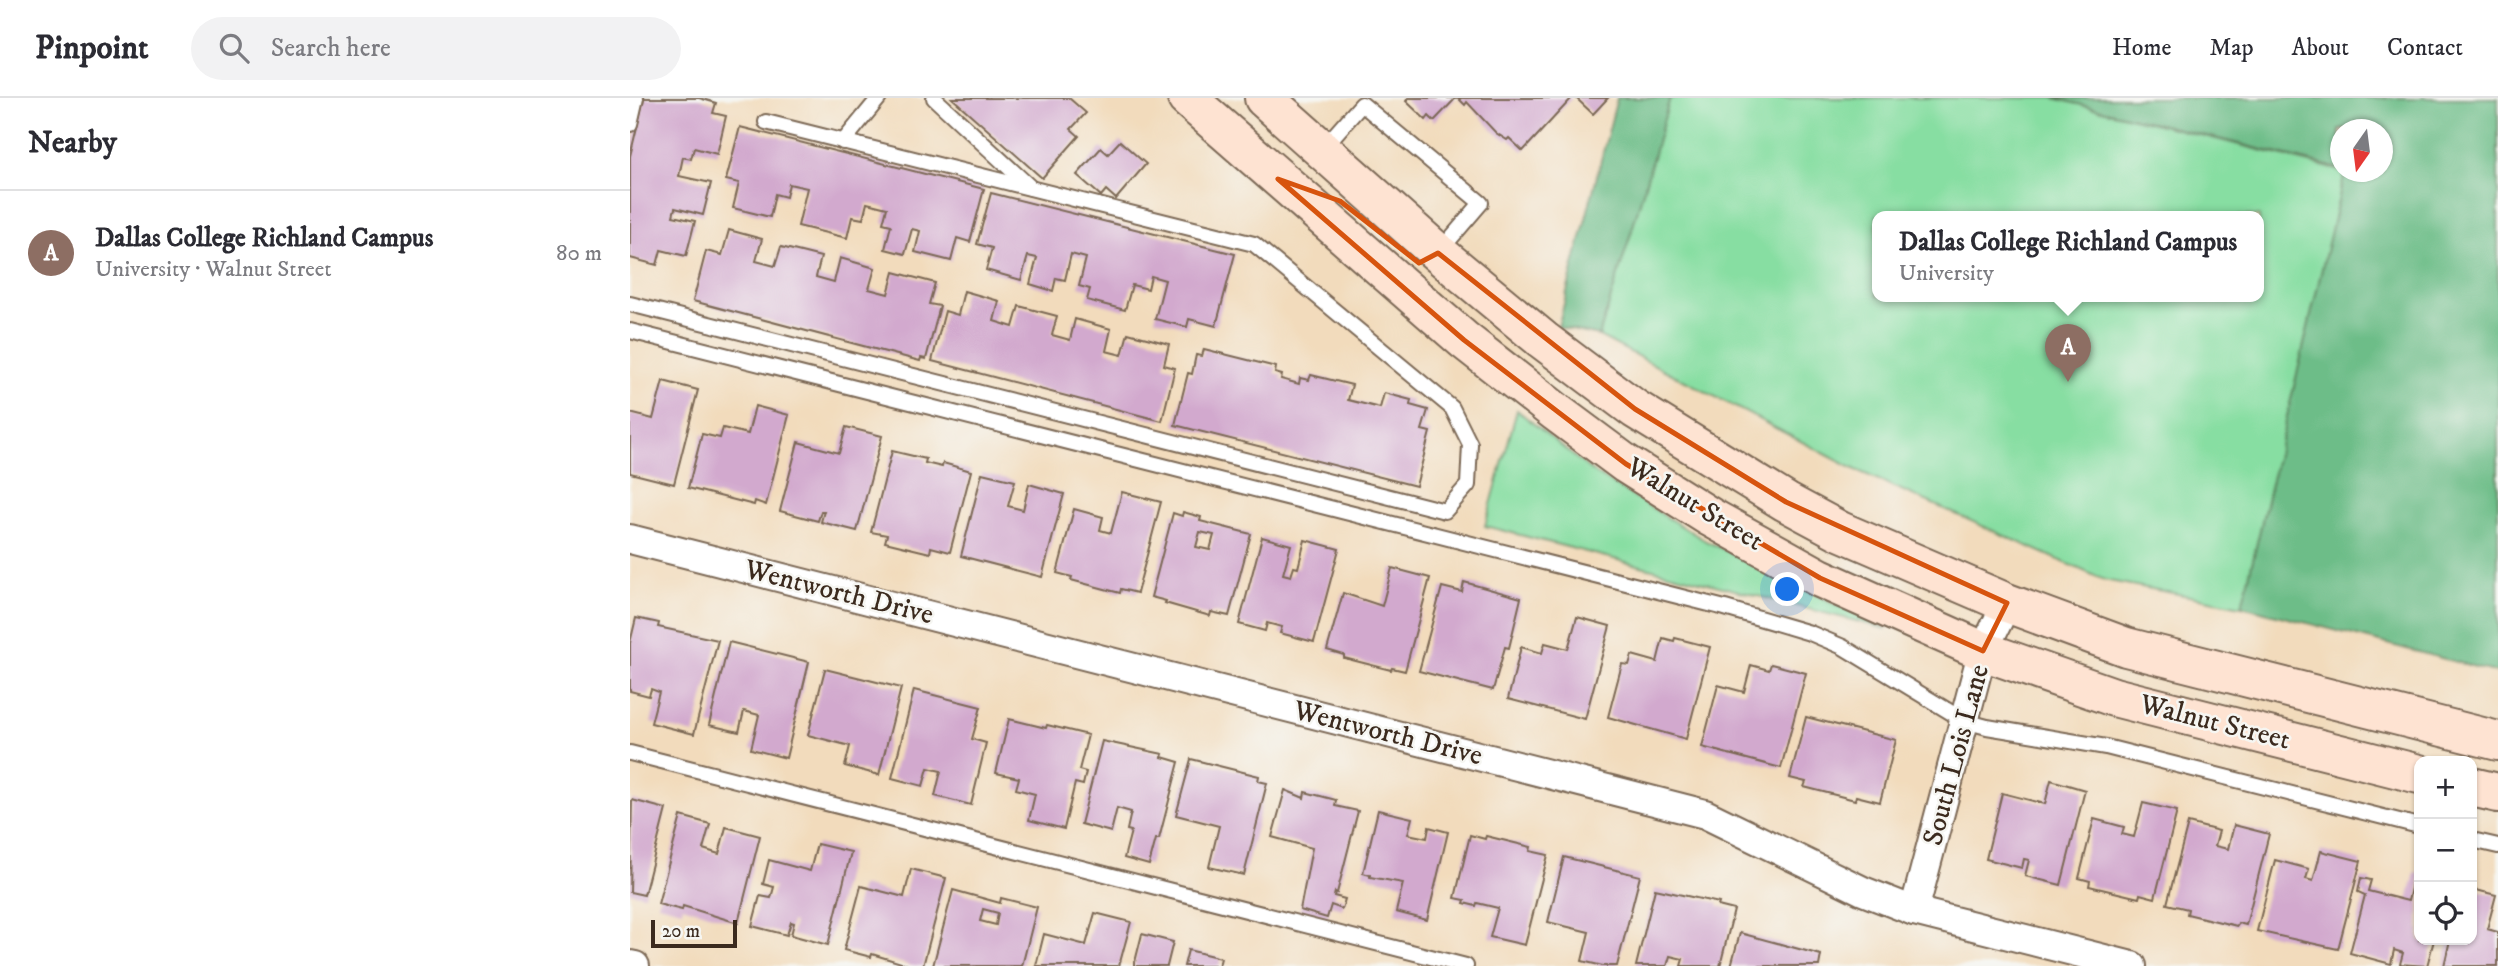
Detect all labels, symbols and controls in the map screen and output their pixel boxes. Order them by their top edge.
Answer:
search box [191,17,681,80]
text: Pinpoint [35,28,149,69]
icon: search [215,29,253,67]
text: Search here [271,32,391,65]
text: Home [2112,33,2171,63]
text: Map [2209,33,2254,63]
text: About [2292,33,2349,63]
text: Contact [2387,33,2463,63]
north arrow [2330,119,2393,182]
text: Nearby [28,125,117,162]
popup [1872,211,2264,302]
text: Dallas College Richland Campus [95,222,433,255]
text: Dallas College Richland Campus [1899,226,2237,259]
text: A [44,239,58,268]
text: 80 m [556,239,602,268]
text: University · Walnut Street [95,255,332,284]
text: University [1899,259,1994,288]
pin: A [2045,324,2091,382]
street label: Walnut Street [1619,449,1770,559]
street label: Wentworth Drive [740,551,937,632]
your location [1770,572,1804,606]
street label: South Lois Lane [1915,661,1997,849]
street label: Walnut Street [2135,686,2294,758]
street label: Wentworth Drive [1289,692,1486,773]
map controls [2414,756,2477,945]
button: + [2414,756,2477,819]
button: − [2414,819,2477,882]
button: locate [2414,882,2477,945]
scale bar [651,917,737,949]
text: 20 m [662,920,700,943]

